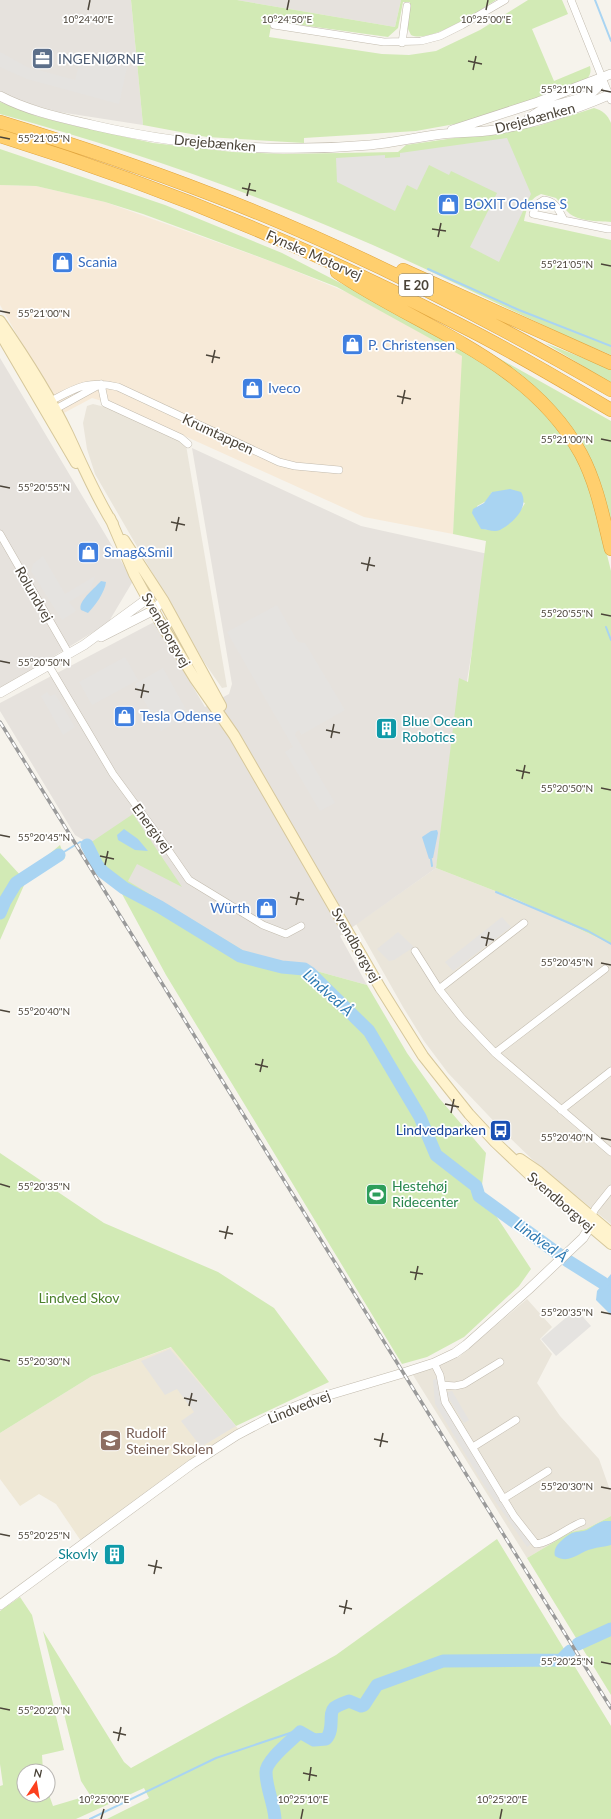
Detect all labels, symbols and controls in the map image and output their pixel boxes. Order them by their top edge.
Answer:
text: 10°24'40"E [63,13,113,25]
text: 10°24'50"E [262,13,312,25]
text: 10°25'00"E [461,13,511,25]
office icon: INGENIØRNE [30,46,56,72]
place label: INGENIØRNE [58,50,144,67]
text: 55°21'10"N [541,83,593,95]
street label: Drejebænken [493,99,577,136]
street label: Drejebænken [173,130,257,155]
text: 55°21'05"N [18,132,70,144]
shop icon: BOXIT Odense S [436,191,462,217]
place label: BOXIT Odense S [464,195,567,212]
street label: Fynske Motorvej [264,226,365,283]
shop icon: Scania [50,249,76,275]
place label: Scania [78,253,117,270]
text: 55°21'05"N [541,258,593,270]
road number: E 20 [399,274,433,296]
text: 55°21'00"N [18,307,70,319]
shop icon: P. Christensen [339,332,365,358]
place label: P. Christensen [368,336,455,353]
shop icon: Iveco [239,375,265,401]
place label: Iveco [268,379,301,396]
street label: Krumtappen [180,410,256,457]
text: 55°21'00"N [541,433,593,445]
text: 55°20'55"N [18,481,70,493]
shop icon: Smag&Smil [76,539,102,565]
place label: Smag&Smil [104,543,173,560]
street label: Rolundvej [12,563,57,624]
street label: Svendborgvej [138,590,195,670]
text: 55°20'55"N [541,607,593,619]
text: 55°20'50"N [18,656,70,668]
shop icon: Tesla Odense [112,703,138,729]
place label: Tesla Odense [140,707,221,724]
place label: Blue Ocean Robotics [402,712,473,745]
building icon: Blue Ocean Robotics [374,716,400,742]
text: 55°20'50"N [541,782,593,794]
street label: Energivej [129,800,176,856]
text: 55°20'45"N [18,831,70,843]
shop icon: Würth [253,895,279,921]
place label: Würth [210,899,250,916]
street label: Svendborgvej [328,905,385,985]
text: 55°20'45"N [541,956,593,968]
water label: Lindved Å [300,965,357,1019]
text: 55°20'40"N [18,1005,70,1017]
bus stop icon: Lindvedparken [488,1117,514,1143]
place label: Lindvedparken [396,1121,486,1138]
text: 55°20'40"N [541,1131,593,1143]
street label: Svendborgvej [524,1168,598,1235]
place label: Hestehøj Ridecenter [392,1177,458,1210]
text: 55°20'35"N [18,1180,70,1192]
sports icon: Hestehøj Ridecenter [363,1181,389,1207]
water label: Lindved Å [512,1215,572,1265]
park label: Lindved Skov [38,1289,120,1306]
text: 55°20'35"N [541,1306,593,1318]
text: 55°20'30"N [18,1355,70,1367]
street label: Lindvedvej [265,1386,333,1427]
place label: Rudolf Steiner Skolen [126,1424,213,1457]
school or university icon: Rudolf Steiner Skolen [97,1428,123,1454]
text: 55°20'30"N [541,1480,593,1492]
text: 55°20'25"N [18,1529,70,1541]
building icon: Skovly [101,1541,127,1567]
place label: Skovly [58,1545,99,1562]
text: 55°20'25"N [541,1655,593,1667]
text: 55°20'20"N [18,1704,70,1716]
north arrow [16,1763,56,1803]
text: N [33,1765,44,1780]
text: 10°25'00"E [79,1793,129,1805]
text: 10°25'10"E [278,1793,328,1805]
text: 10°25'20"E [477,1793,527,1805]

